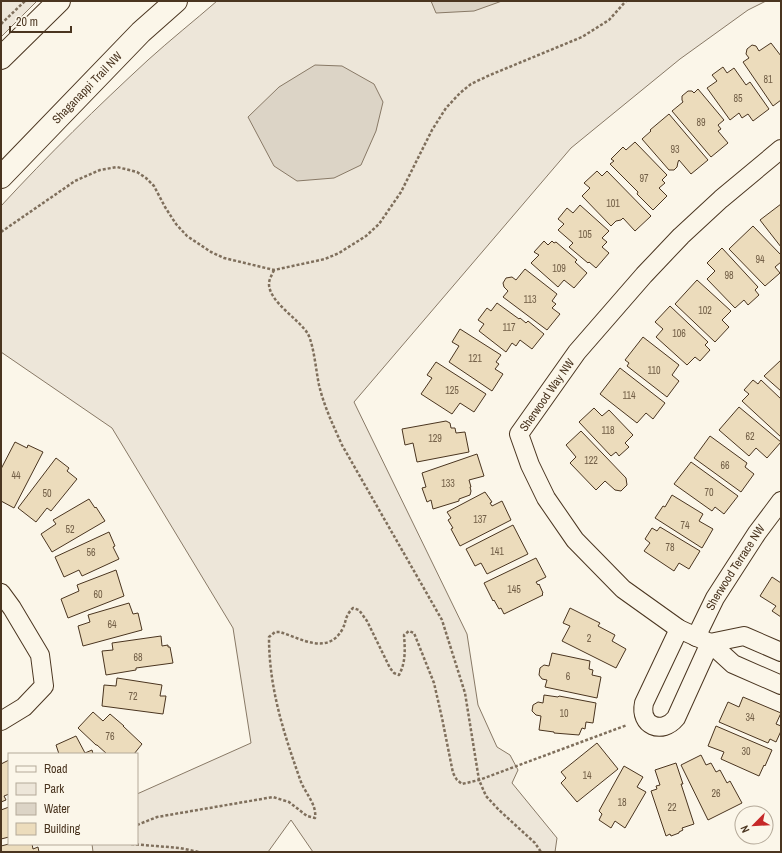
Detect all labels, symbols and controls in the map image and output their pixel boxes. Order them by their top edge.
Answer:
scale bar [10,8,71,34]
text: 20 m [16,14,38,30]
street label: Shaganappi Trail NW [49,48,126,127]
house number: 81 [763,73,773,86]
house number: 85 [733,92,743,105]
house number: 89 [696,116,706,129]
house number: 93 [670,143,680,156]
house number: 97 [639,172,649,185]
house number: 101 [606,197,620,210]
house number: 105 [578,228,592,241]
house number: 94 [755,253,765,266]
house number: 109 [552,262,566,275]
house number: 98 [724,269,734,282]
house number: 113 [523,293,537,306]
house number: 102 [698,304,712,317]
house number: 117 [502,321,516,334]
house number: 106 [672,327,686,340]
house number: 121 [468,352,482,365]
street label: Sherwood Way NW [516,355,578,435]
house number: 110 [647,364,661,377]
house number: 125 [445,384,459,397]
house number: 114 [622,389,636,402]
house number: 118 [601,424,615,437]
house number: 62 [745,430,755,443]
house number: 129 [428,432,442,445]
house number: 122 [584,454,598,467]
house number: 66 [720,459,730,472]
house number: 44 [11,469,21,482]
house number: 133 [441,477,455,490]
house number: 70 [704,486,714,499]
house number: 50 [42,487,52,500]
house number: 137 [473,513,487,526]
house number: 74 [680,519,690,532]
street label: Sherwood Terrace NW [702,521,769,613]
house number: 52 [65,523,75,536]
house number: 78 [665,541,675,554]
house number: 141 [490,545,504,558]
house number: 56 [86,546,96,559]
house number: 145 [507,583,521,596]
house number: 60 [93,588,103,601]
house number: 64 [107,618,117,631]
house number: 2 [587,632,592,645]
house number: 68 [133,651,143,664]
house number: 6 [566,670,571,683]
house number: 72 [128,690,138,703]
house number: 10 [559,707,569,720]
house number: 34 [745,711,755,724]
house number: 76 [105,730,115,743]
house number: 30 [741,745,751,758]
legend [8,753,138,845]
text: Road [44,761,68,777]
house number: 14 [582,769,592,782]
text: Park [44,781,64,797]
house number: 26 [711,787,721,800]
house number: 18 [617,796,627,809]
text: Water [44,801,71,817]
house number: 22 [667,801,677,814]
north arrow [734,805,774,845]
text: Building [44,821,81,837]
text: N [737,823,753,835]

